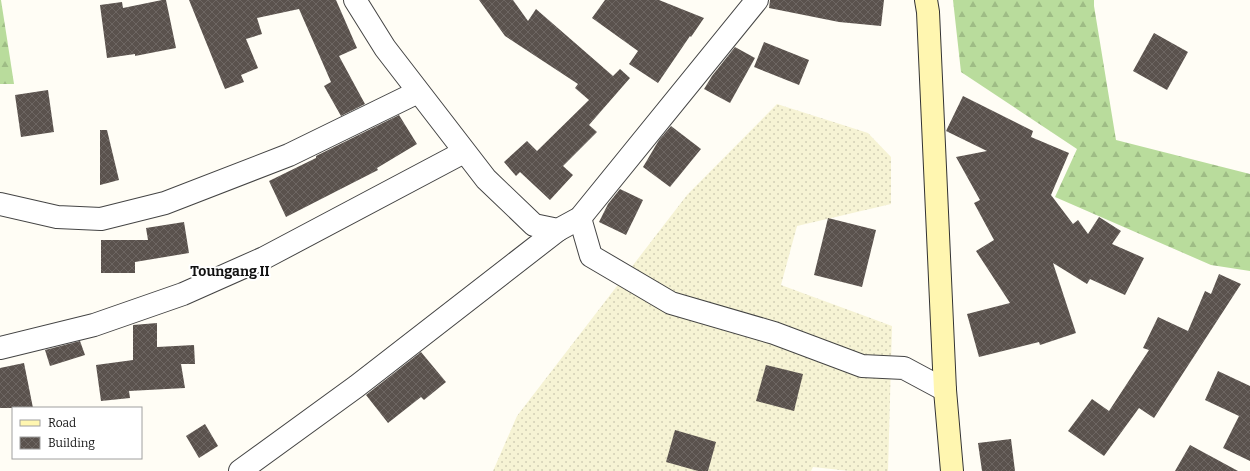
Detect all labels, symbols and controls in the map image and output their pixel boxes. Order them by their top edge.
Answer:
district label: Toungang II [190,263,270,280]
legend [12,407,142,459]
text: Road [48,416,76,430]
text: Building [48,436,95,450]

